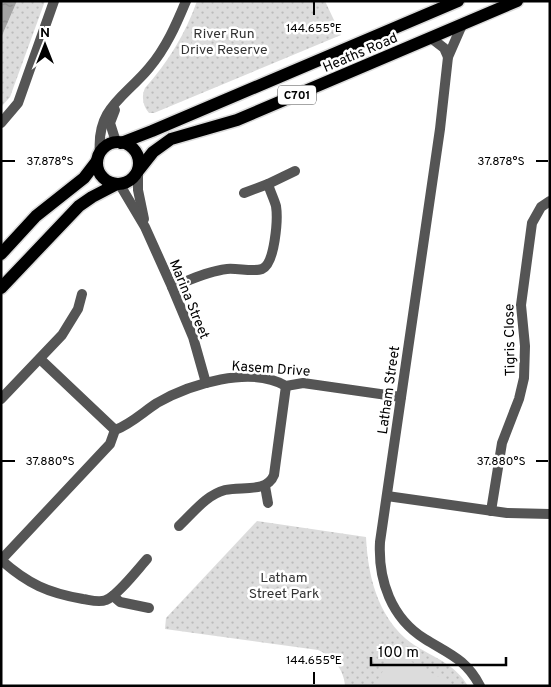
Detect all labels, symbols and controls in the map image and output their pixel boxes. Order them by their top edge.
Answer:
north arrow [20,20,70,70]
text: 144.655°E [286,21,342,37]
text: N [40,25,50,42]
park label: River Run Drive Reserve [180,26,268,59]
street label: Heaths Road [321,30,401,77]
road number: C701 [278,86,316,104]
text: 37.878°S [26,154,74,170]
text: 37.878°S [477,154,525,170]
street label: Marina Street [165,257,212,342]
street label: Tigris Close [501,303,520,377]
street label: Latham Street [375,345,404,436]
street label: Kasem Drive [231,358,311,381]
text: 37.880°S [25,454,75,470]
text: 37.880°S [476,454,526,470]
park label: Latham Street Park [249,570,319,603]
scale bar [371,634,506,666]
text: 100 m [378,644,419,663]
text: 144.655°E [286,653,342,669]

